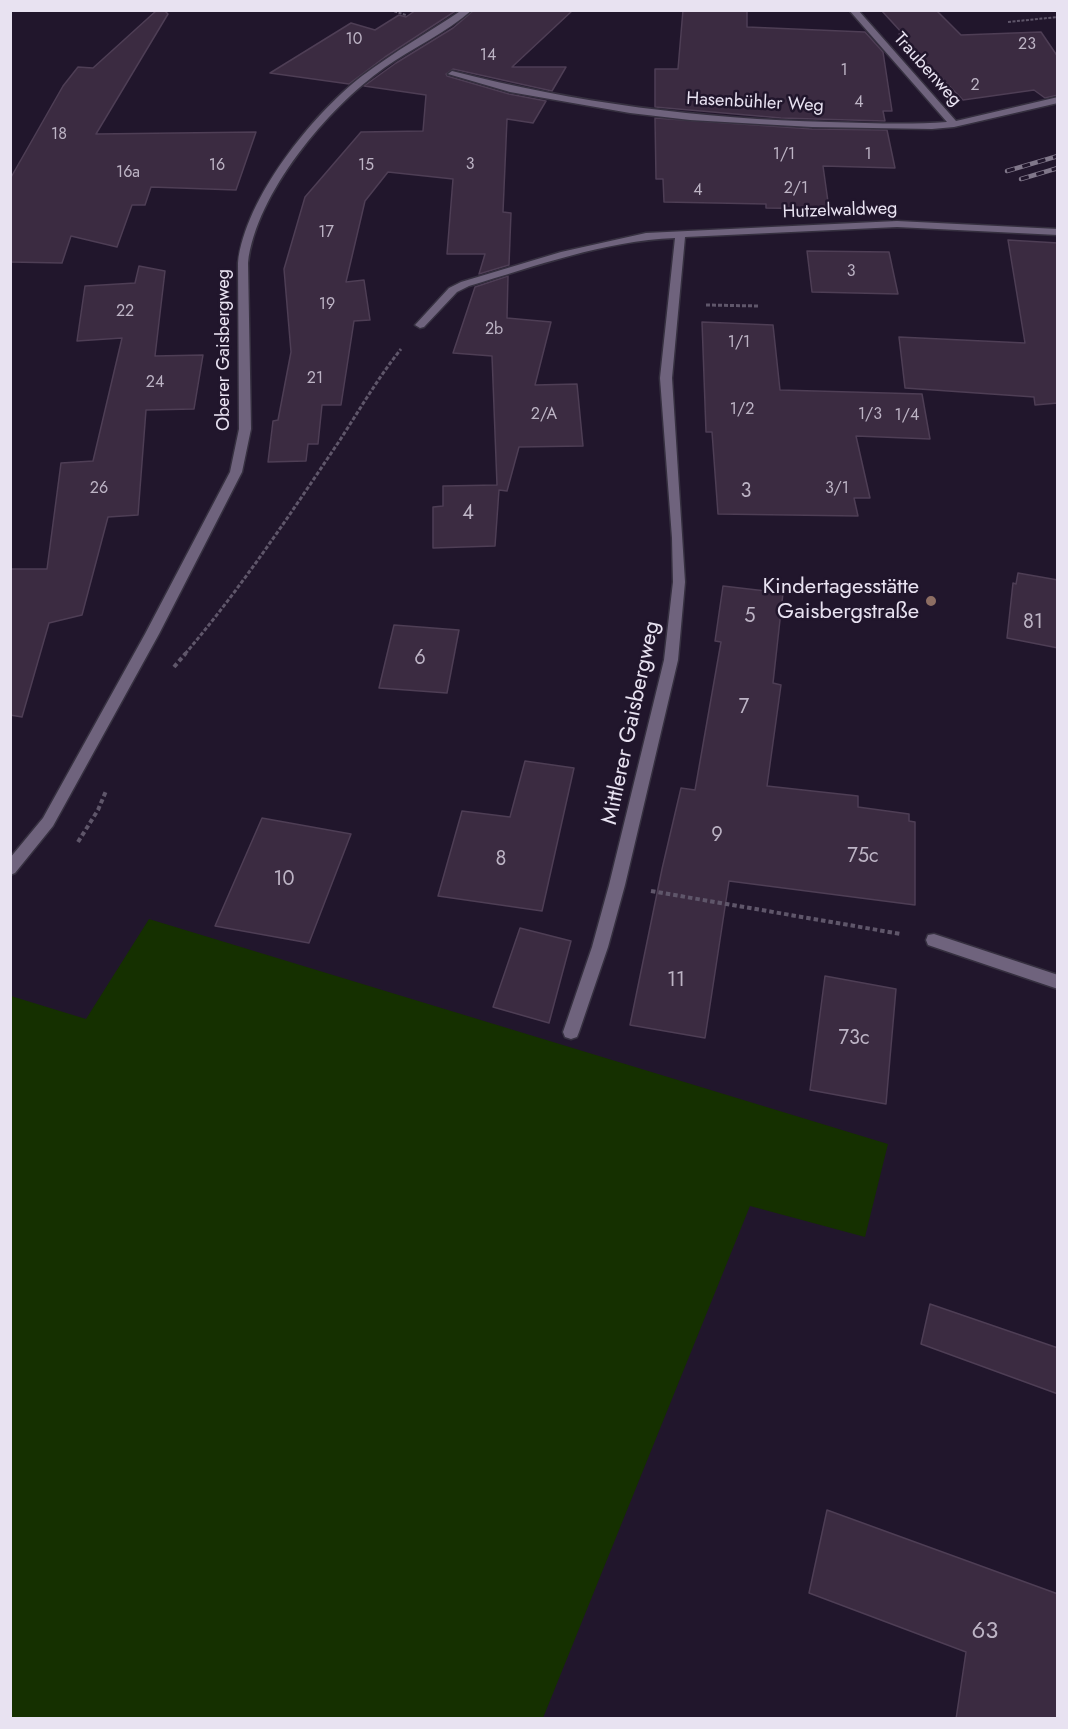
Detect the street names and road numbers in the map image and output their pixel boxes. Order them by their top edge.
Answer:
street label: Traubenweg [888,29,966,111]
street label: Hasenbühler Weg [686,89,824,117]
street label: Hutzelwaldweg [782,198,898,224]
street label: Oberer Gaisbergweg [214,269,236,431]
street label: Mittlerer Gaisbergweg [598,619,666,827]

